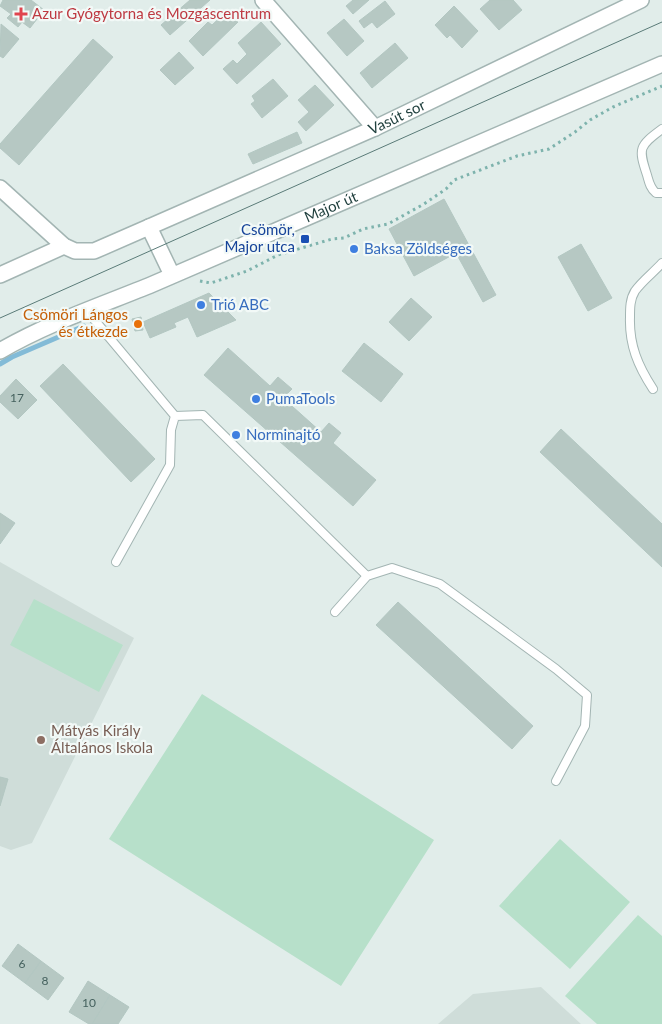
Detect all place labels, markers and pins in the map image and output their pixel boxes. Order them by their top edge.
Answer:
place label: Azur Gyógytorna és Mozgáscentrum [32,4,271,22]
marker: Azur Gyógytorna és Mozgáscentrum [14,7,28,21]
place label: Csömör, Major utca [224,220,295,255]
marker: Csömör, Major utca [299,233,311,245]
place label: Baksa Zöldséges [364,239,472,257]
marker: Baksa Zöldséges [348,243,360,255]
place label: Trió ABC [211,295,269,313]
marker: Trió ABC [195,299,207,311]
place label: Csömöri Lángos és étkezde [23,305,128,340]
marker: Csömöri Lángos és étkezde [132,318,144,330]
place label: PumaTools [266,389,335,407]
marker: PumaTools [250,393,262,405]
place label: Norminajtó [246,425,320,443]
marker: Norminajtó [230,429,242,441]
place label: Mátyás Király Általános Iskola [51,721,153,756]
marker: Mátyás Király Általános Iskola [35,734,47,746]

